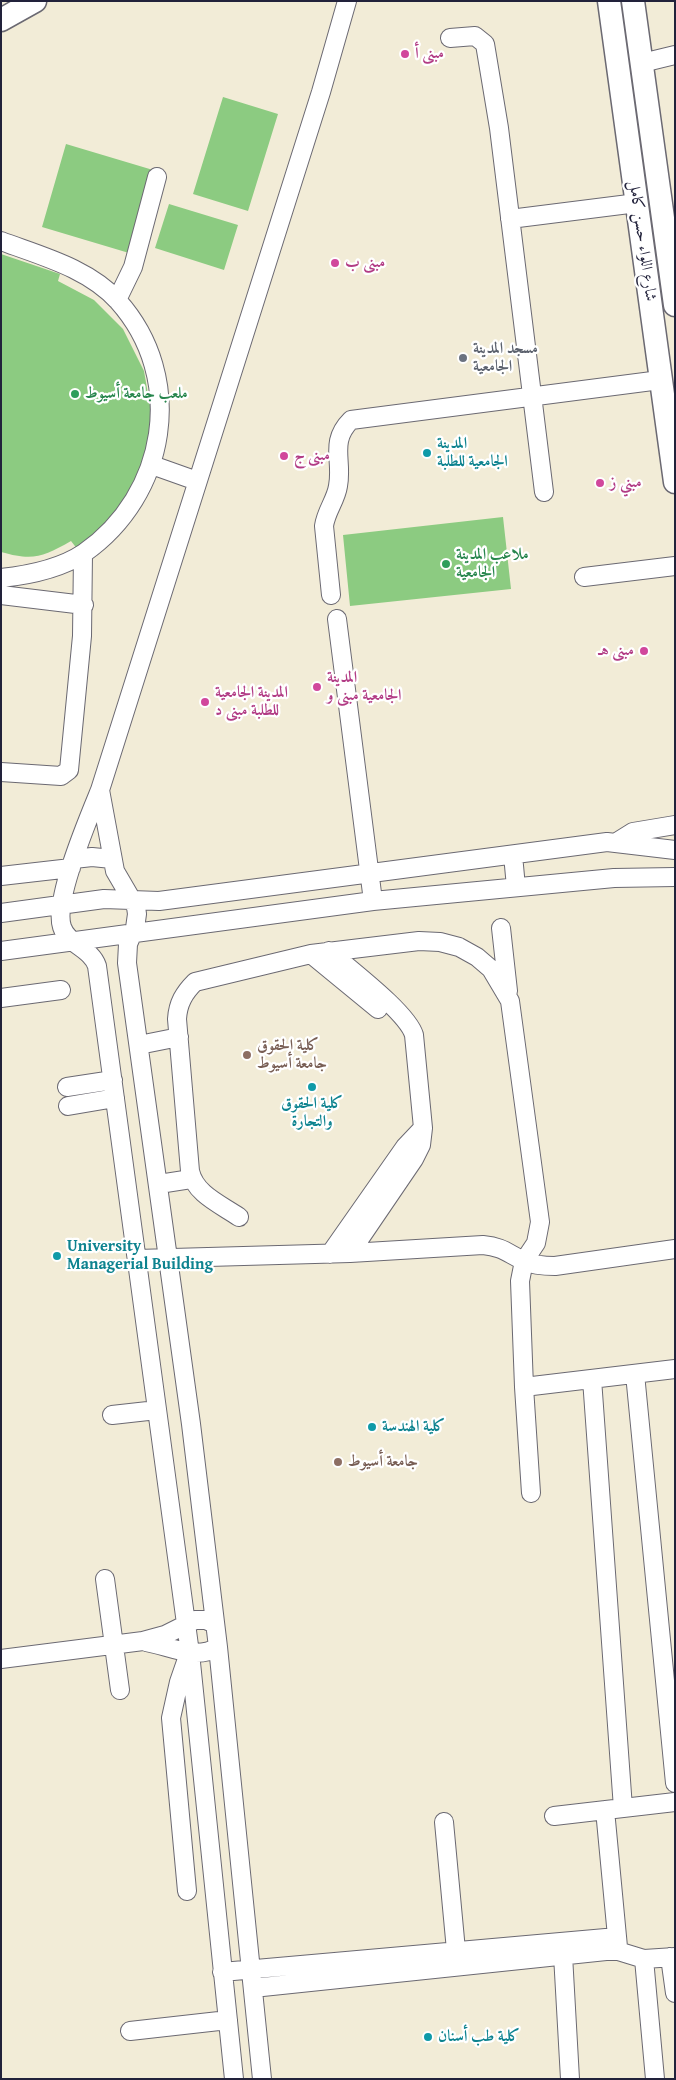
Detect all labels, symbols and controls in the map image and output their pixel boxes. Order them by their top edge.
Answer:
place label: مبنى أ [415,44,444,64]
marker: مبنى أ [399,48,411,60]
street label: شارع اللواء حسن كامل [624,179,660,303]
place label: مبنى ب [345,253,385,273]
marker: مبنى ب [329,257,341,269]
place label: مسجد المدينة الجامعية [473,339,538,377]
marker: مسجد المدينة الجامعية [457,352,469,364]
place label: ملعب جامعة أسيوط [85,384,188,404]
marker: ملعب جامعة أسيوط [69,388,81,400]
place label: المدينة الجامعية للطلبة [437,434,508,472]
place label: مبنى ج [294,446,330,466]
marker: المدينة الجامعية للطلبة [421,447,433,459]
marker: مبنى ج [278,450,290,462]
place label: مبني ز [610,473,642,493]
marker: مبني ز [594,477,606,489]
place label: ملاعب المدينة الجامعية [456,545,529,583]
marker: ملاعب المدينة الجامعية [440,558,452,570]
place label: مبنى هـ [599,641,634,661]
marker: مبنى هـ [638,645,650,657]
place label: المدينة الجامعية مبنى و [327,668,402,706]
marker: المدينة الجامعية مبنى و [311,681,323,693]
place label: المدينة الجامعية للطلبة مبنى د [215,683,288,721]
marker: المدينة الجامعية للطلبة مبنى د [199,696,211,708]
place label: كلية الحقوق جامعة أسيوط [257,1036,327,1074]
marker: كلية الحقوق جامعة أسيوط [241,1049,253,1061]
marker: كلية الحقوق والتجارة [306,1081,318,1093]
place label: كلية الحقوق والتجارة [281,1094,343,1132]
place label: University Managerial Building [67,1237,213,1275]
marker: University Managerial Building [51,1250,63,1262]
place label: كلية الهندسة [382,1417,445,1437]
marker: كلية الهندسة [366,1421,378,1433]
place label: جامعة أسيوط [348,1452,418,1472]
marker: جامعة أسيوط [332,1456,344,1468]
place label: كلية طب أسنان [438,2027,520,2047]
marker: كلية طب أسنان [422,2031,434,2043]

